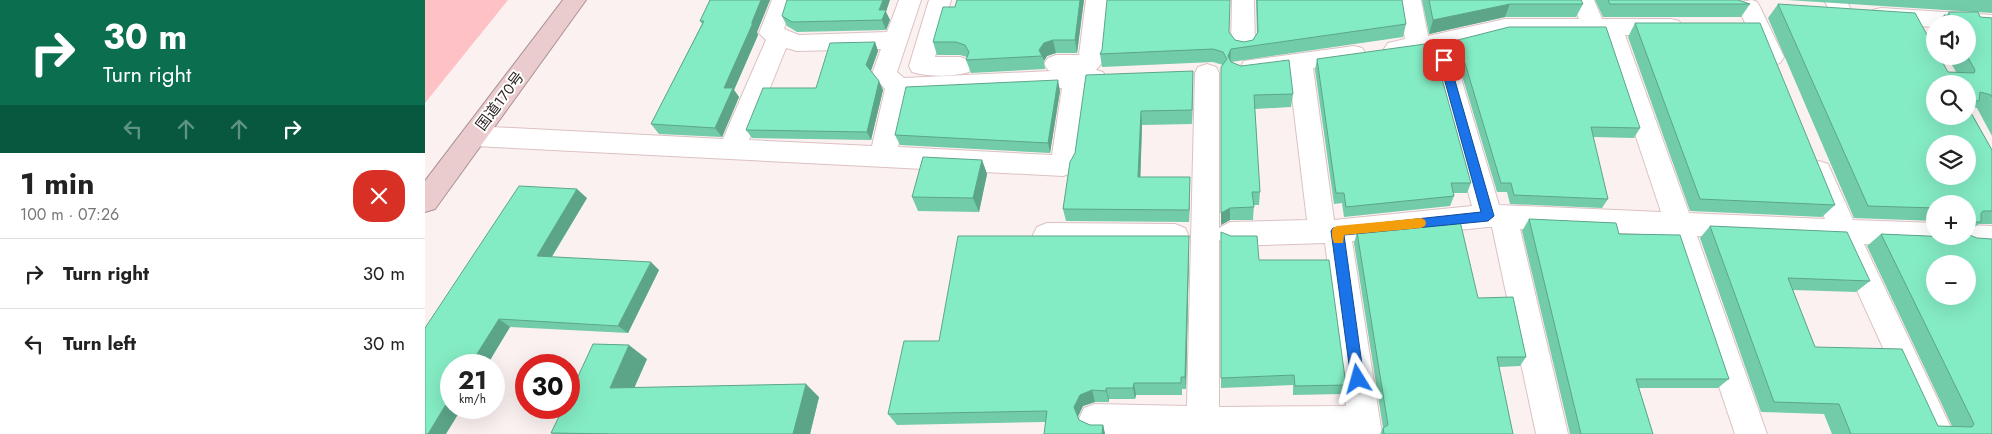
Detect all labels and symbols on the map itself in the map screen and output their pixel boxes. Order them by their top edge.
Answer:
pin [1423,39,1465,81]
street label: 国道170号 [471,67,529,135]
position arrow [1331,352,1383,404]
speed limit sign: 30 [515,354,580,419]

